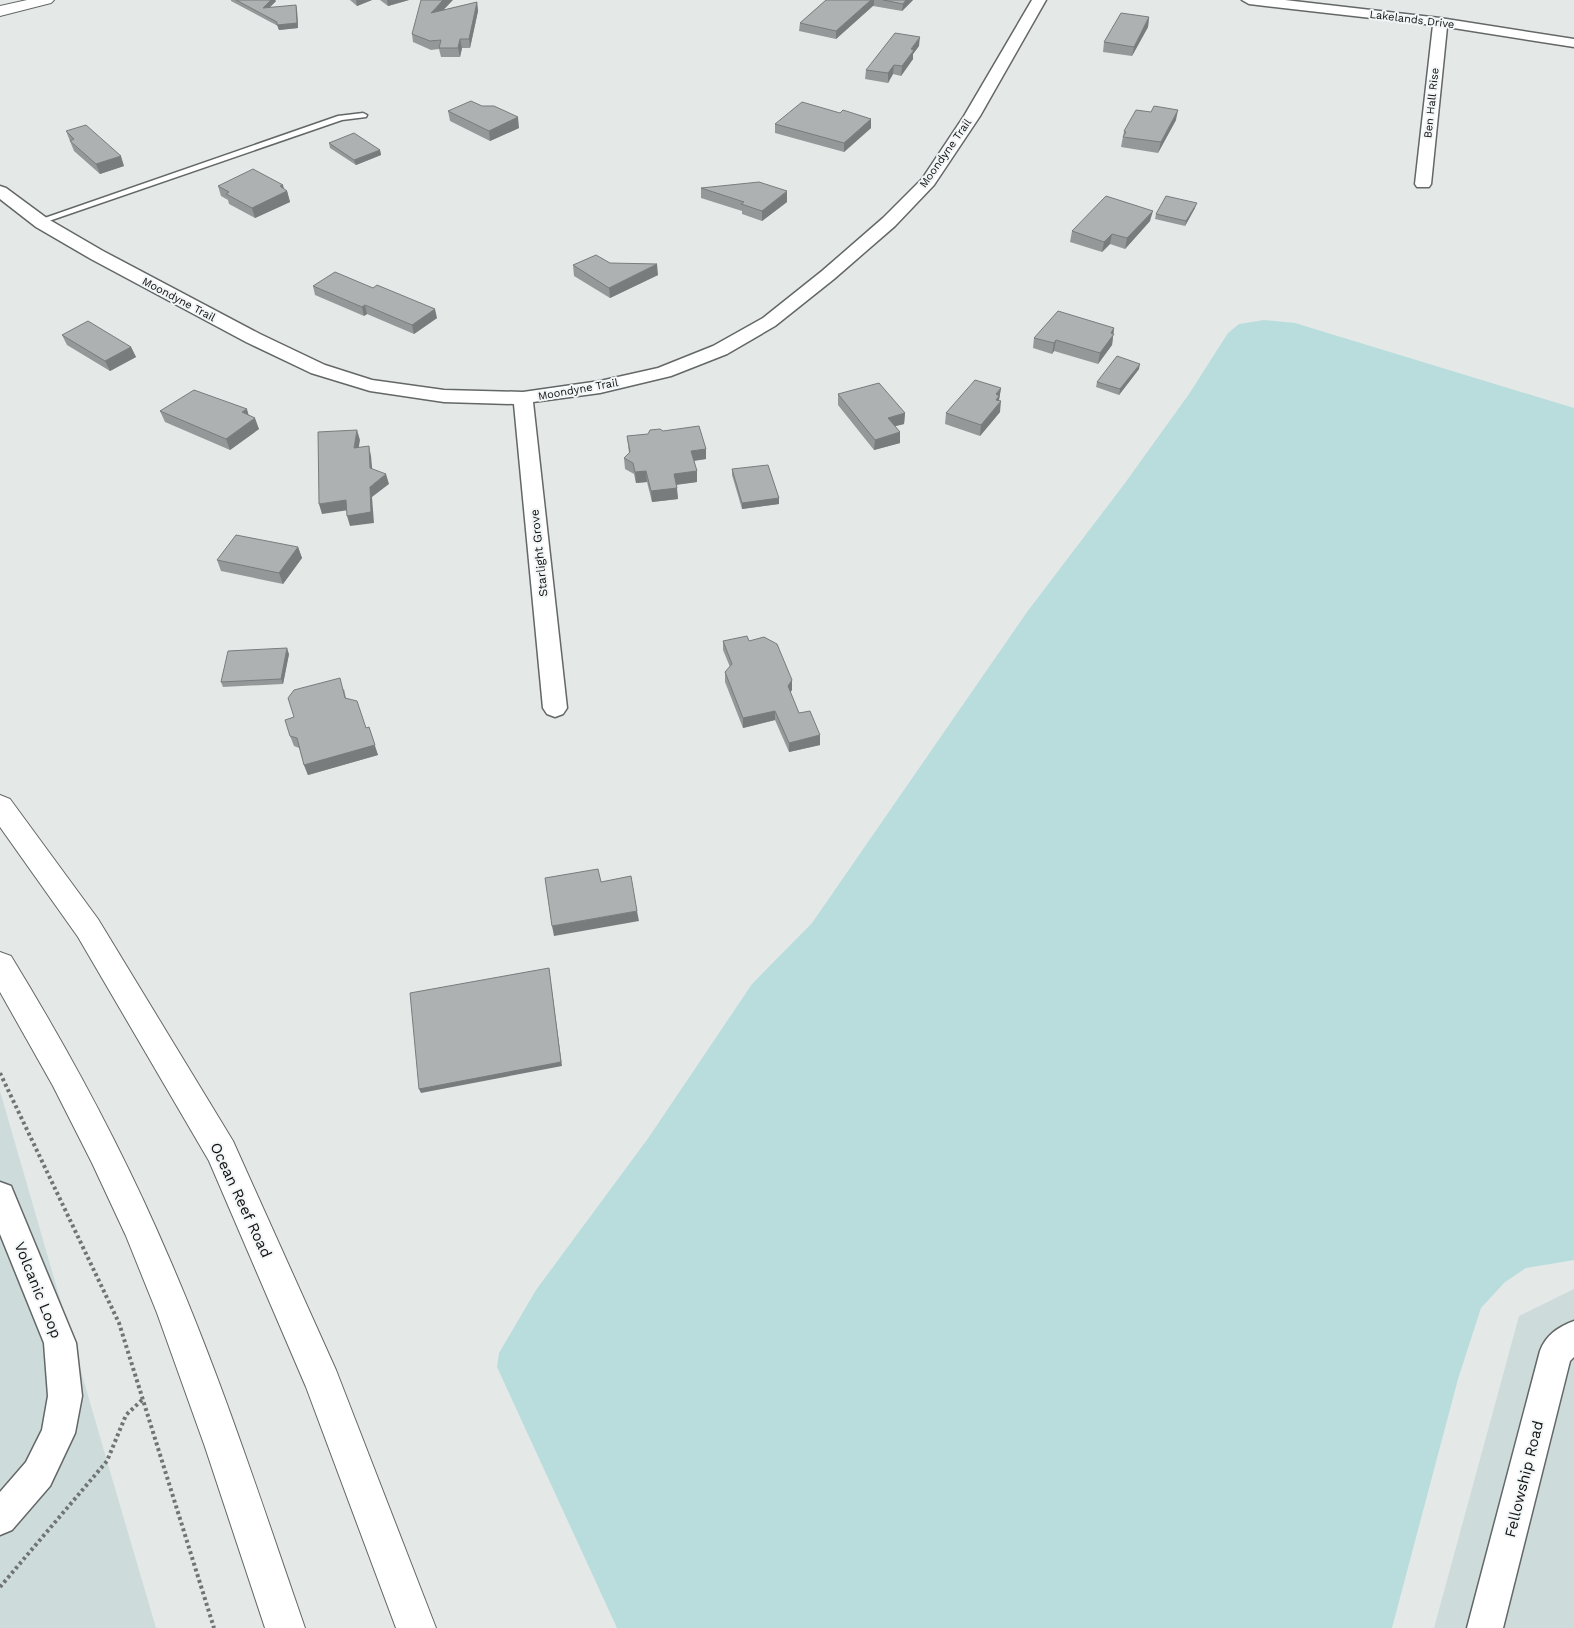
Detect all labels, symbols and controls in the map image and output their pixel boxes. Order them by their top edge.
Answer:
street label: Lakelands Drive [1369,8,1455,31]
street label: Ben Hall Rise [1421,67,1442,139]
street label: Moondyne Trail [917,116,974,190]
street label: Moondyne Trail [140,275,218,325]
street label: Moondyne Trail [537,376,620,403]
street label: Starlight Grove [527,509,551,597]
street label: Ocean Reef Road [206,1139,276,1261]
street label: Volcanic Loop [10,1239,66,1341]
street label: Fellowship Road [1501,1419,1547,1539]

